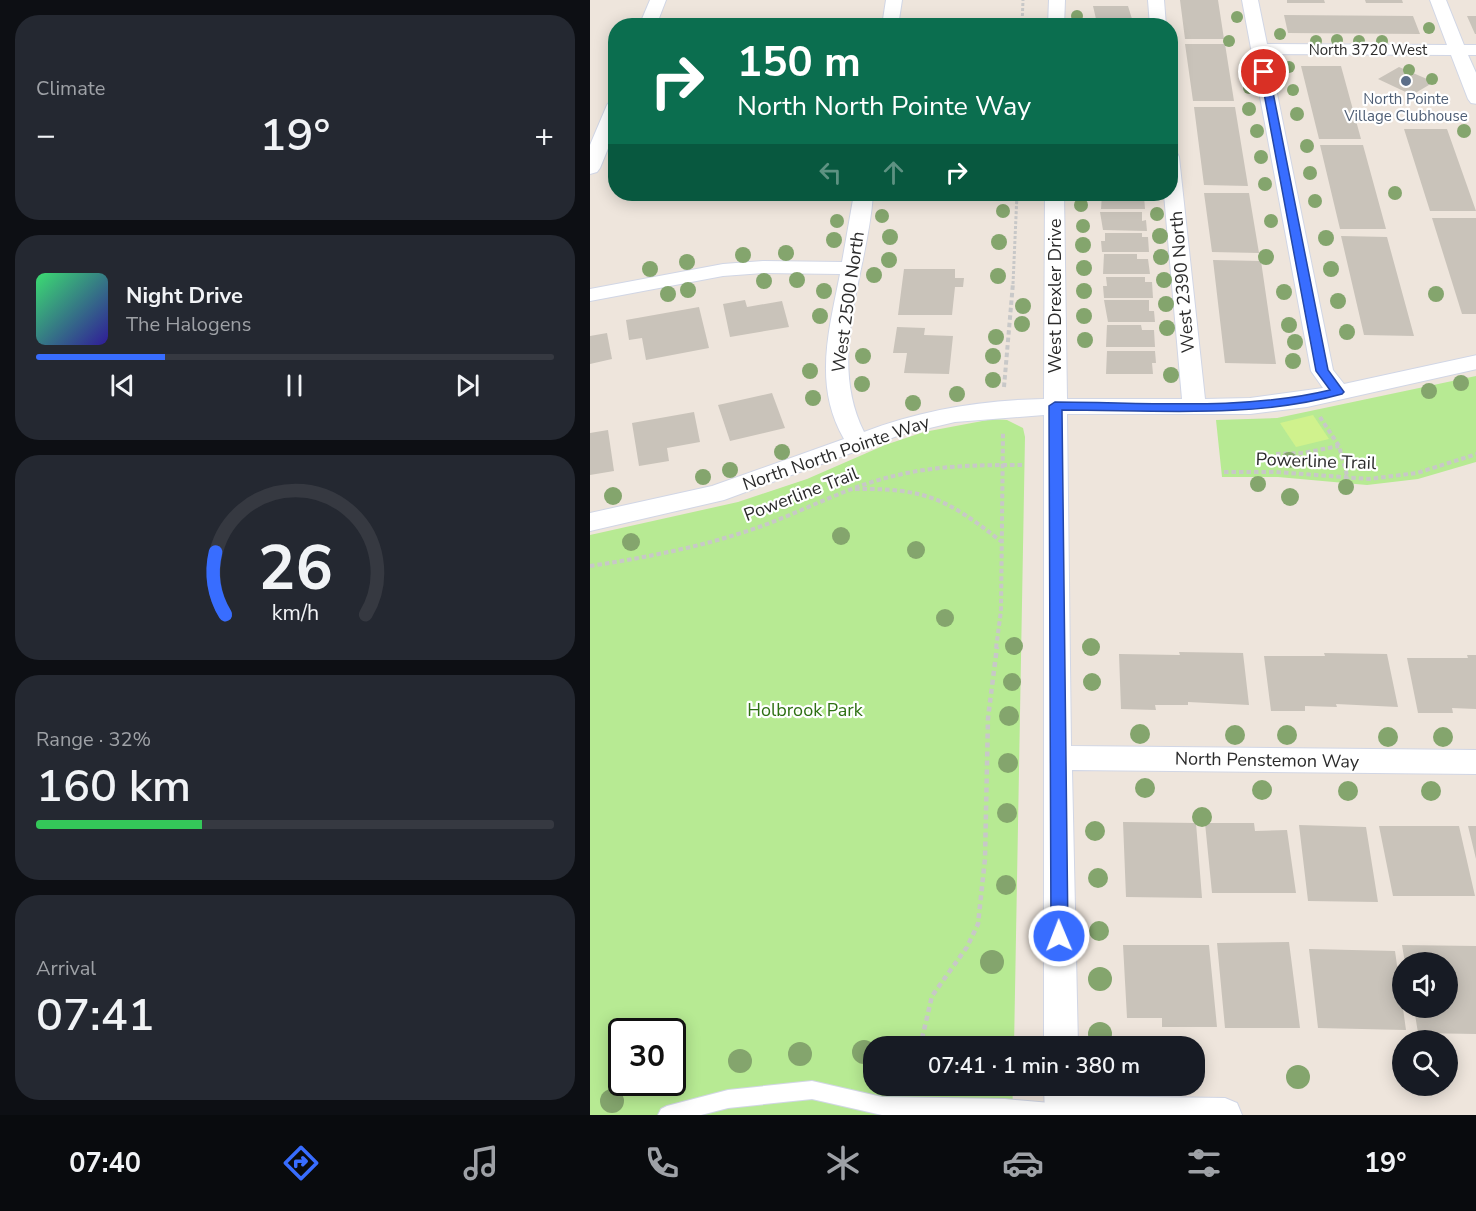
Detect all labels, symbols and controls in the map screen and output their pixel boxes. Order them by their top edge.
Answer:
text: 150 m [737,34,861,91]
street label: North 3720 West [1309,40,1428,60]
icon: right [638,42,716,120]
pin [1238,46,1289,97]
icon: arrive [1247,55,1280,88]
marker: North Pointe Village Clubhouse [1399,74,1413,88]
text: Climate [36,75,105,102]
text: North North Pointe Way [737,88,1031,125]
place label: North Pointe Village Clubhouse [1343,89,1468,126]
text: 19° [260,105,330,166]
text: − [36,113,56,158]
text: + [534,113,554,158]
icon: left [814,156,847,189]
icon: ahead [877,156,910,189]
icon: right [940,156,973,189]
street label: West 2390 North [1164,210,1200,354]
street label: West Drexler Drive [1043,218,1067,374]
street label: West 2500 North [826,230,870,374]
text: Night Drive [126,281,243,311]
text: The Halogens [126,311,251,338]
icon: previous [106,369,139,402]
icon: pause [278,369,311,402]
icon: next [451,369,484,402]
street label: North North Pointe Way [739,409,933,496]
street label: Powerline Trail [1255,447,1377,475]
street label: Powerline Trail [740,461,862,527]
text: 26 [258,526,332,611]
text: km/h [271,598,319,628]
park label: Holbrook Park [747,698,864,722]
text: Range · 32% [36,726,151,753]
street label: North Penstemon Way [1175,746,1360,774]
text: 160 km [36,756,191,817]
position arrow [1027,904,1091,968]
map controls [1392,952,1458,1096]
button: sound [1392,952,1458,1018]
text: Arrival [36,955,96,982]
text: 07:41 [36,985,155,1046]
speed limit sign: 30 [608,1018,686,1096]
button: search [1392,1030,1458,1096]
text: 07:41 · 1 min · 380 m [928,1051,1140,1081]
icon: directions [280,1142,322,1184]
icon: music [460,1142,502,1184]
icon: phone [641,1142,683,1184]
icon: climate [822,1142,864,1184]
icon: car [1002,1142,1044,1184]
icon: filters [1183,1142,1225,1184]
text: 07:40 [69,1145,141,1182]
text: 19° [1364,1145,1407,1182]

